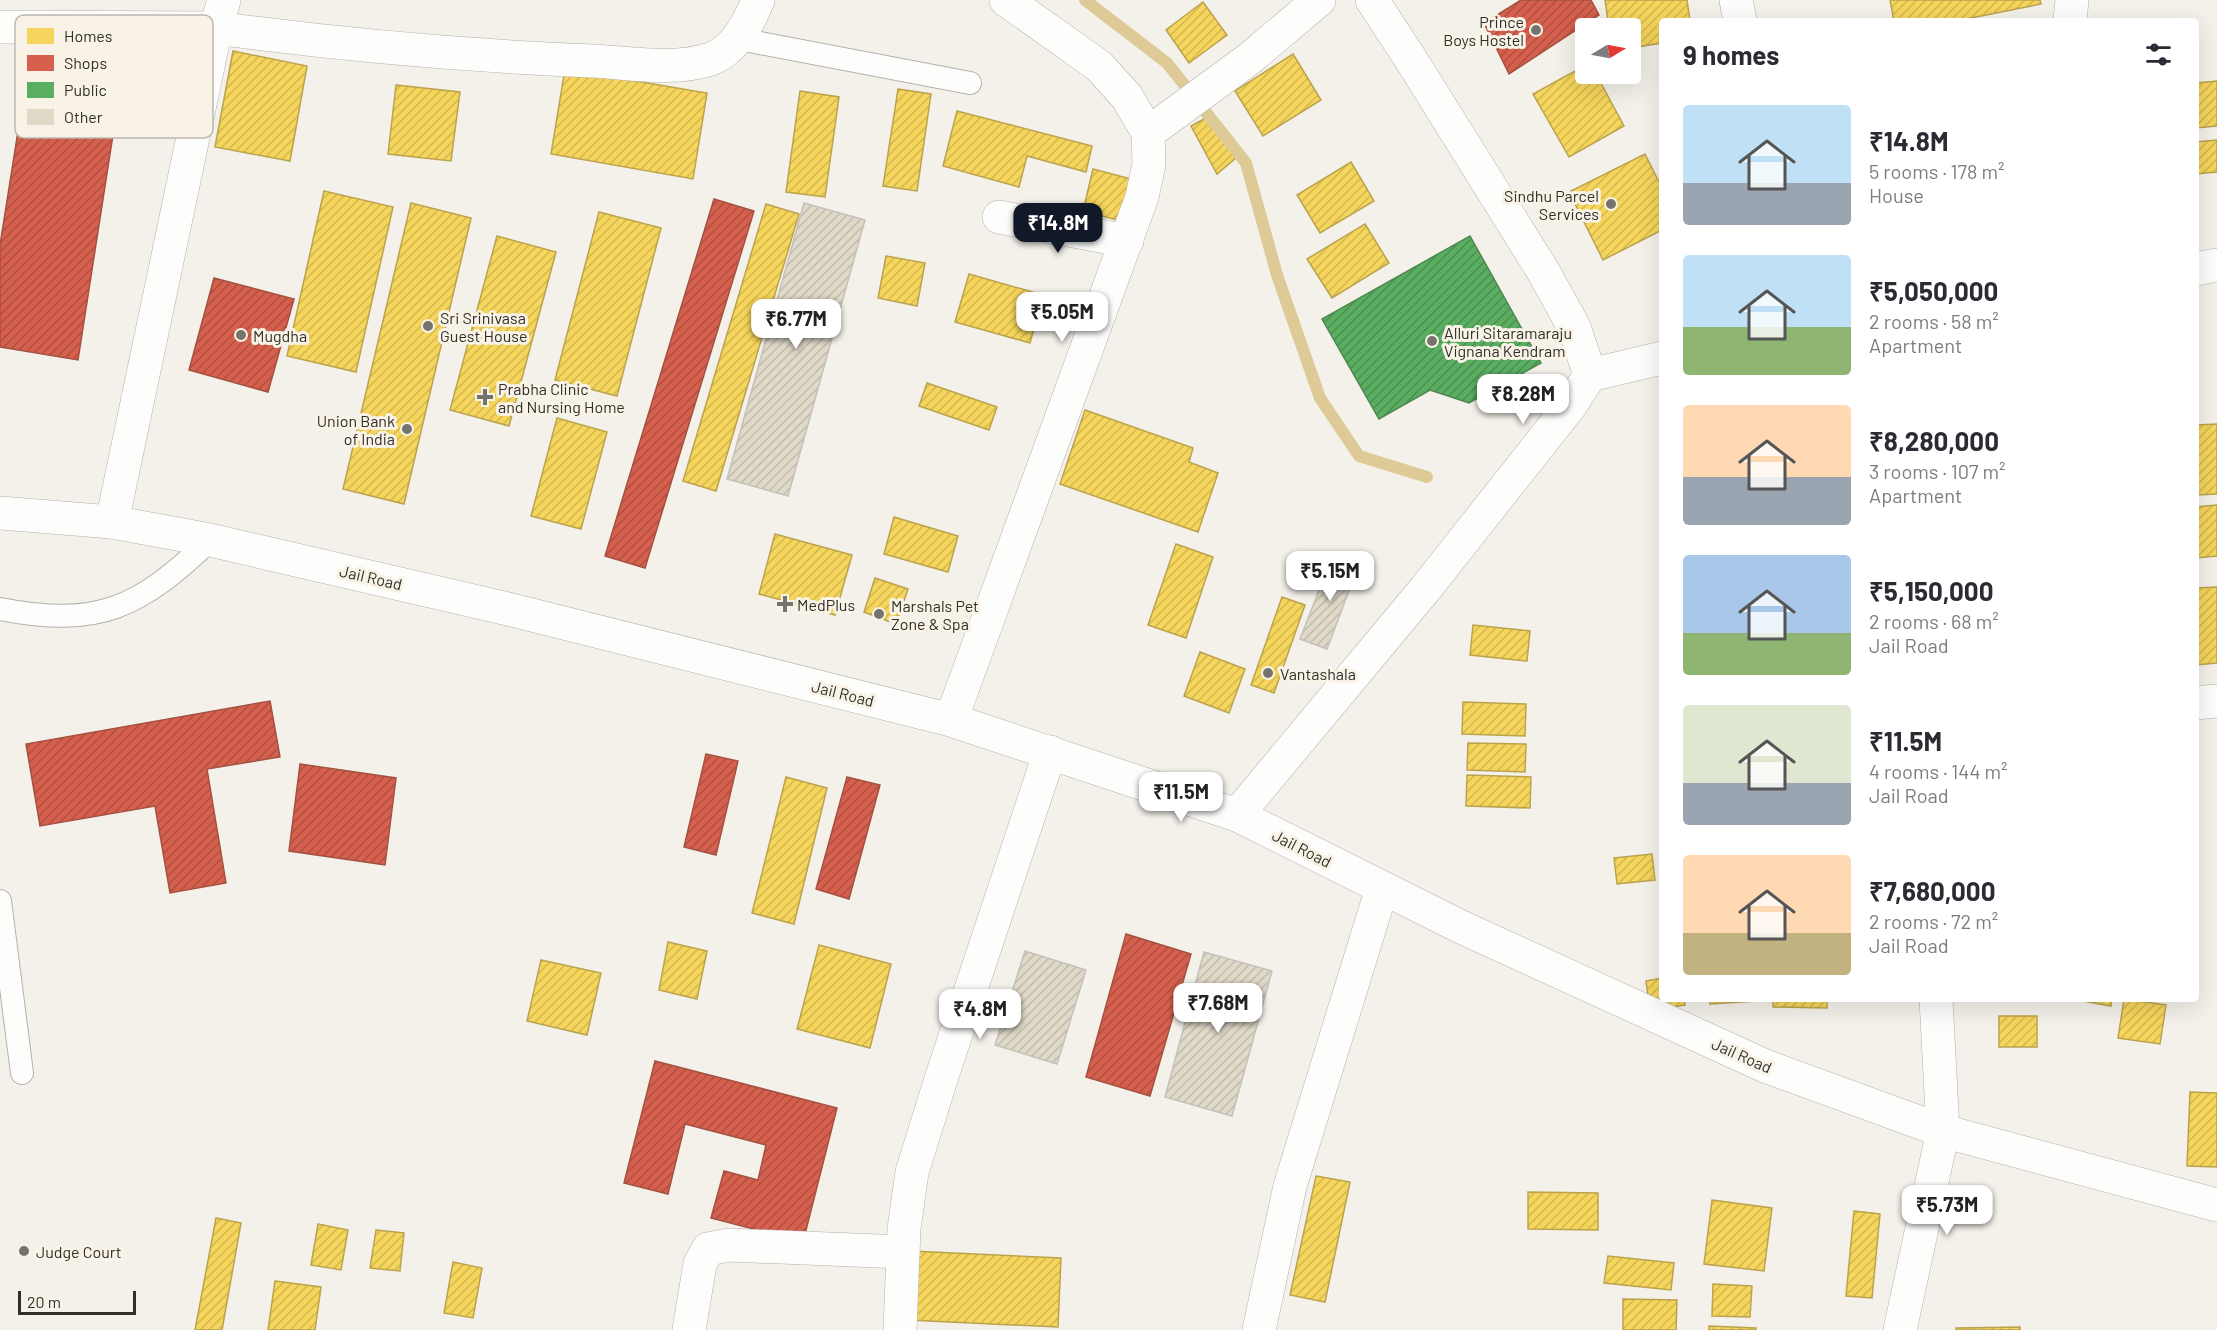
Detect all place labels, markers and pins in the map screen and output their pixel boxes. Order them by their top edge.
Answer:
place label: Prince Boys Hostel [1443,12,1524,49]
marker: Prince Boys Hostel [1529,23,1543,37]
place label: Sindhu Parcel Services [1504,186,1599,223]
marker: Sindhu Parcel Services [1604,197,1618,211]
pin: ₹14.8M [1009,203,1107,254]
pin: ₹5.05M [1013,292,1111,343]
pin: ₹6.77M [747,299,845,350]
place label: Sri Srinivasa Guest House [440,308,527,345]
marker: Sri Srinivasa Guest House [421,319,435,333]
place label: Alluri Sitaramaraju Vignana Kendram [1444,323,1572,360]
place label: Mugdha [253,326,307,345]
marker: Mugdha [234,328,248,342]
marker: Alluri Sitaramaraju Vignana Kendram [1425,334,1439,348]
pin: ₹8.28M [1474,374,1572,425]
place label: Prabha Clinic and Nursing Home [498,379,625,416]
marker: Prabha Clinic and Nursing Home [476,388,494,406]
place label: Union Bank of India [317,411,395,448]
marker: Union Bank of India [400,422,414,436]
pin: ₹5.15M [1281,551,1379,602]
place label: MedPlus [797,595,855,614]
place label: Marshals Pet Zone & Spa [891,596,979,633]
marker: MedPlus [778,597,792,611]
marker: Marshals Pet Zone & Spa [872,607,886,621]
place label: Vantashala [1280,664,1356,683]
marker: Vantashala [1261,666,1275,680]
pin: ₹11.5M [1132,772,1230,823]
pin: ₹7.68M [1169,983,1267,1034]
pin: ₹4.8M [938,989,1022,1040]
pin: ₹5.73M [1898,1185,1996,1236]
place label: Judge Court [36,1242,122,1261]
marker: Judge Court [17,1244,31,1258]

